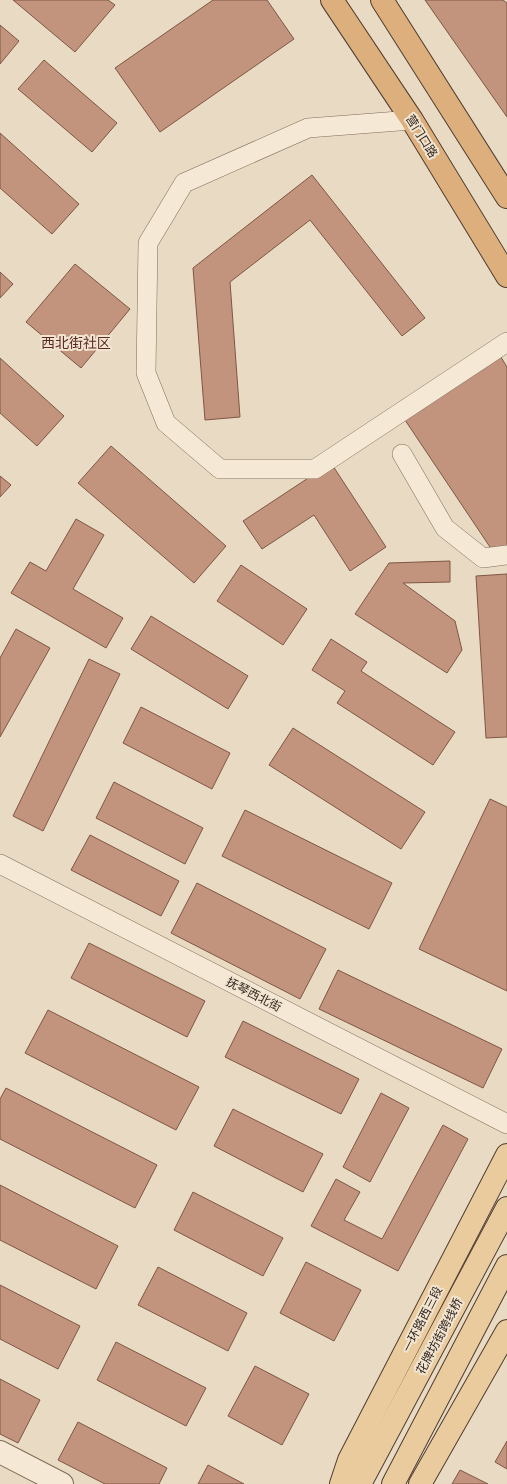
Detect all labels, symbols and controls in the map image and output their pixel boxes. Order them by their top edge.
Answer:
street label: 营门口路 [402,111,442,161]
district label: 西北街社区 [41,333,111,352]
street label: 抚琴西北街 [223,973,285,1015]
street label: 一环路西三段 [398,1283,446,1355]
street label: 花牌坊街跨线桥 [412,1295,466,1377]

